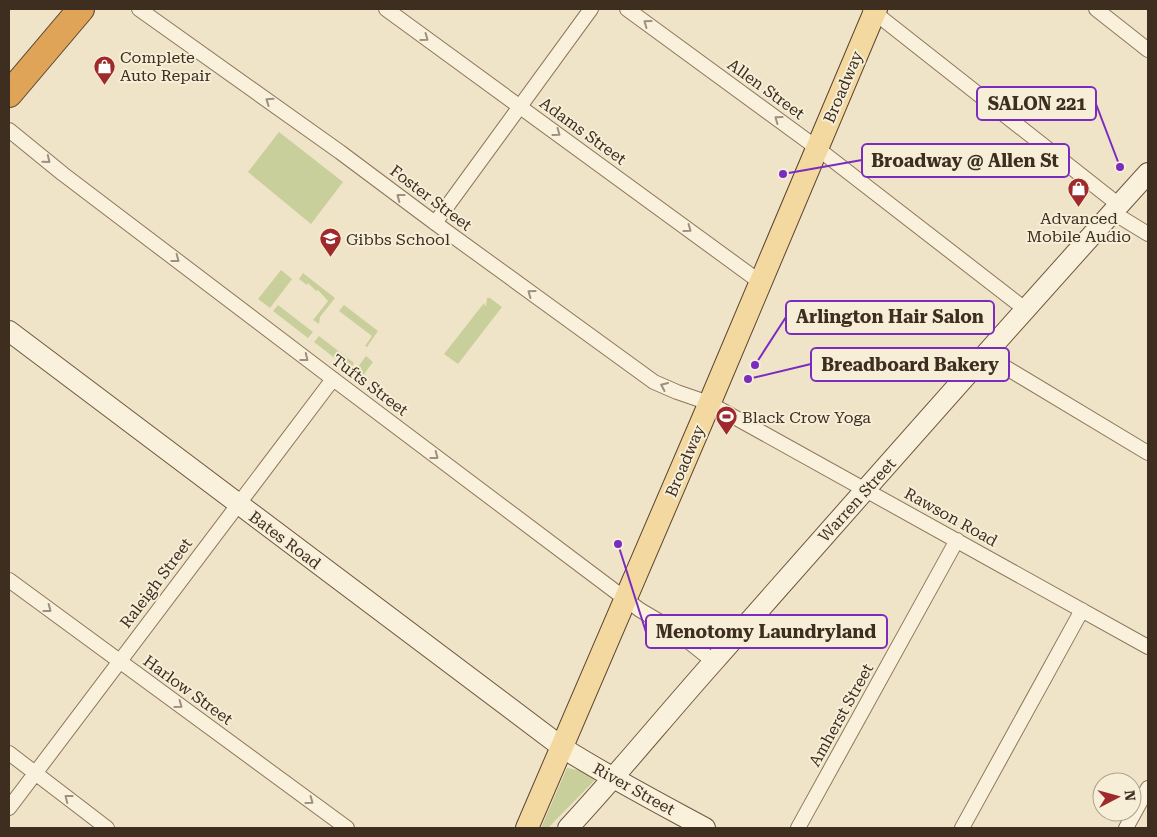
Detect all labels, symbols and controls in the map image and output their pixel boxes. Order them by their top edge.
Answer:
one-way arrow [643,20,653,29]
one-way arrow [419,32,428,40]
place label: Complete Auto Repair [120,48,211,85]
street label: Broadway [819,48,867,126]
shop icon: Complete Auto Repair [92,54,116,85]
street label: Allen Street [724,55,808,123]
callout: SALON 221 [977,87,1096,120]
street label: Adams Street [536,93,630,169]
text: SALON 221 [988,93,1086,114]
one-way arrow [265,98,275,107]
one-way arrow [774,116,784,125]
one-way arrow [551,127,561,136]
callout: Broadway @ Allen St [862,144,1069,177]
text: Broadway @ Allen St [871,150,1059,171]
one-way arrow [41,155,50,163]
street label: Foster Street [386,161,476,235]
shop icon: Advanced Mobile Audio [1067,177,1091,208]
one-way arrow [396,194,406,203]
place label: Advanced Mobile Audio [1027,209,1131,246]
one-way arrow [682,223,692,232]
school or university icon: Gibbs School [318,227,342,258]
place label: Gibbs School [346,230,450,249]
one-way arrow [170,253,180,262]
one-way arrow [527,290,537,299]
callout: Arlington Hair Salon [786,301,994,334]
text: Arlington Hair Salon [796,306,984,327]
callout: Breadboard Bakery [811,348,1009,381]
street label: Tufts Street [328,350,412,420]
one-way arrow [299,352,308,360]
text: Breadboard Bakery [821,354,999,375]
one-way arrow [660,382,669,393]
sports icon: Black Crow Yoga [714,405,738,436]
place label: Black Crow Yoga [742,408,871,427]
street label: Broadway [661,422,709,500]
one-way arrow [429,450,438,458]
street label: Warren Street [814,454,900,546]
street label: Rawson Road [901,484,1001,550]
street label: Bates Road [245,507,325,573]
street label: Raleigh Street [116,534,196,632]
one-way arrow [42,603,52,612]
callout: Menotomy Laundryland [646,615,887,648]
text: Menotomy Laundryland [656,621,876,642]
street label: Harlow Street [140,651,236,729]
street label: Amherst Street [805,660,877,770]
one-way arrow [173,699,182,709]
street label: River Street [590,759,678,819]
north arrow [1092,772,1142,822]
text: N [1121,789,1138,802]
one-way arrow [304,795,314,804]
one-way arrow [65,796,74,804]

